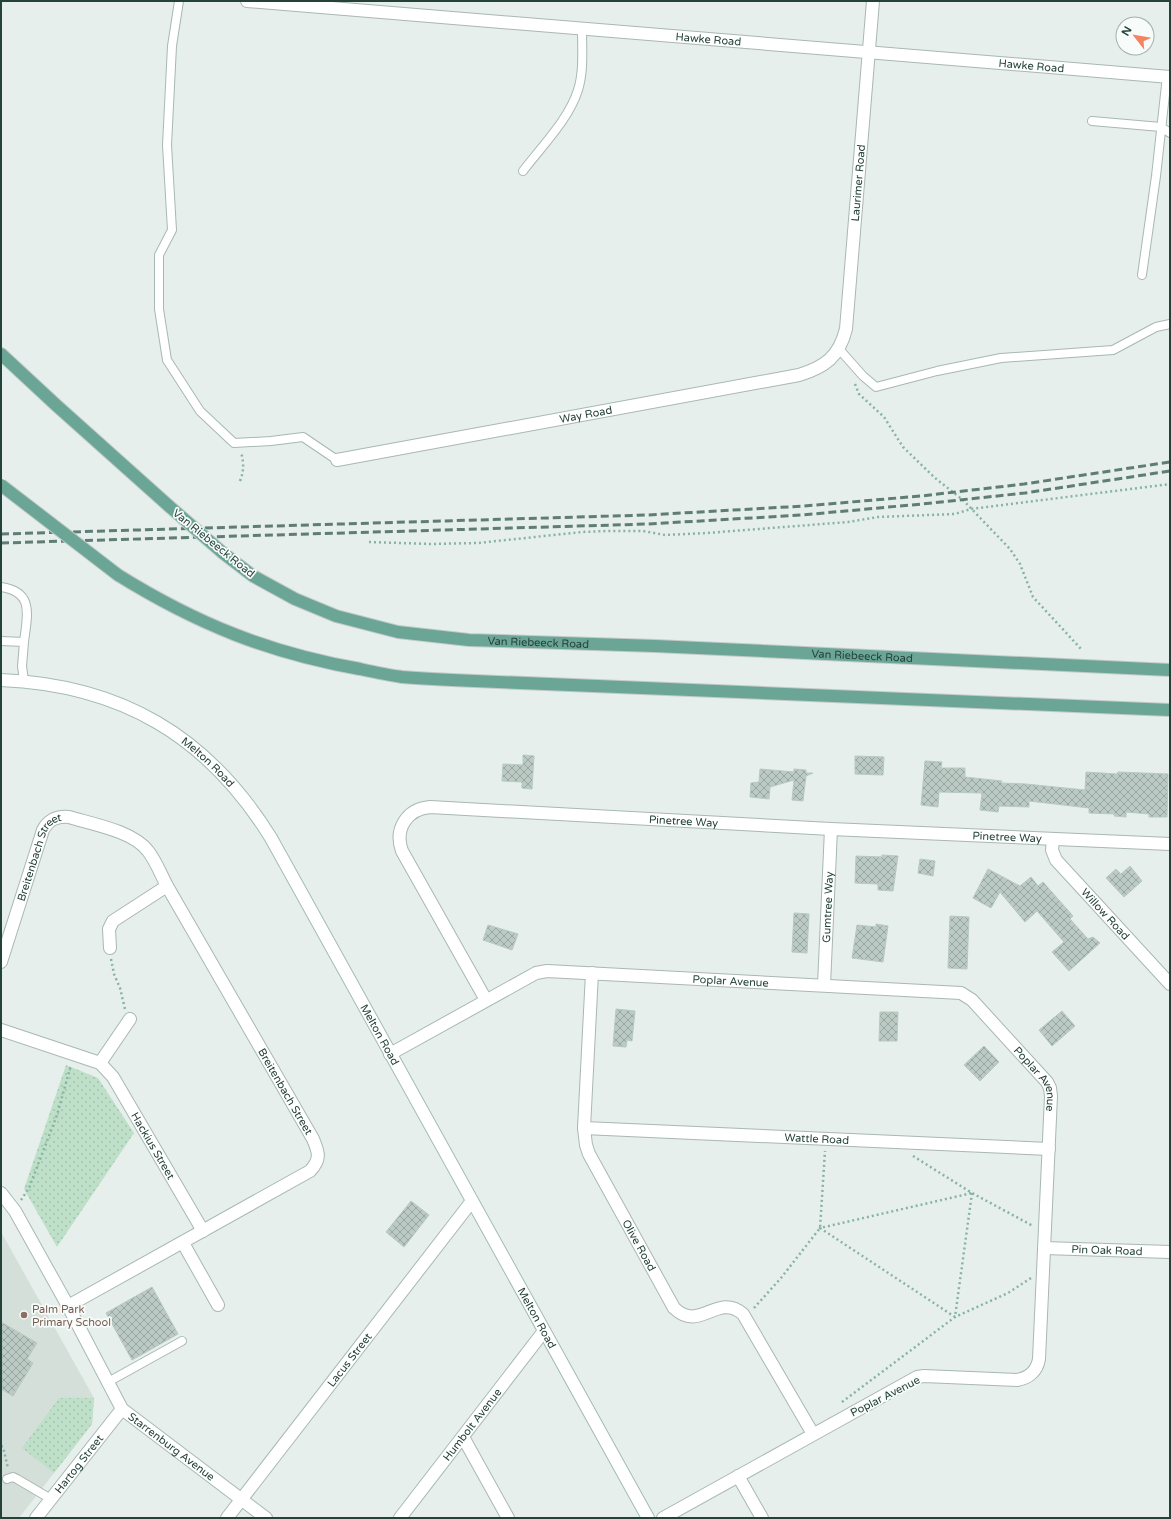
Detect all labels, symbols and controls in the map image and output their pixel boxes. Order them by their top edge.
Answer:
north arrow [1115,16,1155,56]
text: N [1119,24,1135,38]
street label: Hawke Road [675,30,742,49]
street label: Hawke Road [998,57,1065,75]
street label: Laurimer Road [849,144,868,222]
street label: Way Road [559,403,613,426]
street label: Van Riebeeck Road [170,506,257,580]
street label: Van Riebeeck Road [487,635,589,651]
street label: Van Riebeeck Road [811,647,913,665]
street label: Melton Road [179,735,237,790]
street label: Breitenbach Street [15,811,62,903]
street label: Pinetree Way [649,813,719,830]
street label: Pinetree Way [972,829,1042,845]
street label: Gumtree Way [820,871,836,943]
street label: Willow Road [1078,886,1132,943]
street label: Poplar Avenue [692,973,769,990]
street label: Melton Road [357,1002,402,1068]
street label: Poplar Avenue [1011,1044,1057,1112]
street label: Breitenbach Street [255,1046,315,1137]
street label: Hackius Street [128,1110,177,1182]
street label: Wattle Road [784,1131,849,1147]
street label: Olive Road [619,1217,658,1274]
street label: Pin Oak Road [1071,1243,1143,1258]
street label: Melton Road [515,1285,559,1351]
place label: Palm Park Primary School [32,1303,111,1329]
marker: Palm Park Primary School [19,1310,29,1320]
street label: Lacus Street [325,1330,375,1390]
street label: Poplar Avenue [848,1373,922,1420]
street label: Humbolt Avenue [440,1386,504,1464]
street label: Starrenburg Avenue [125,1410,217,1484]
street label: Hartog Street [52,1432,106,1496]

